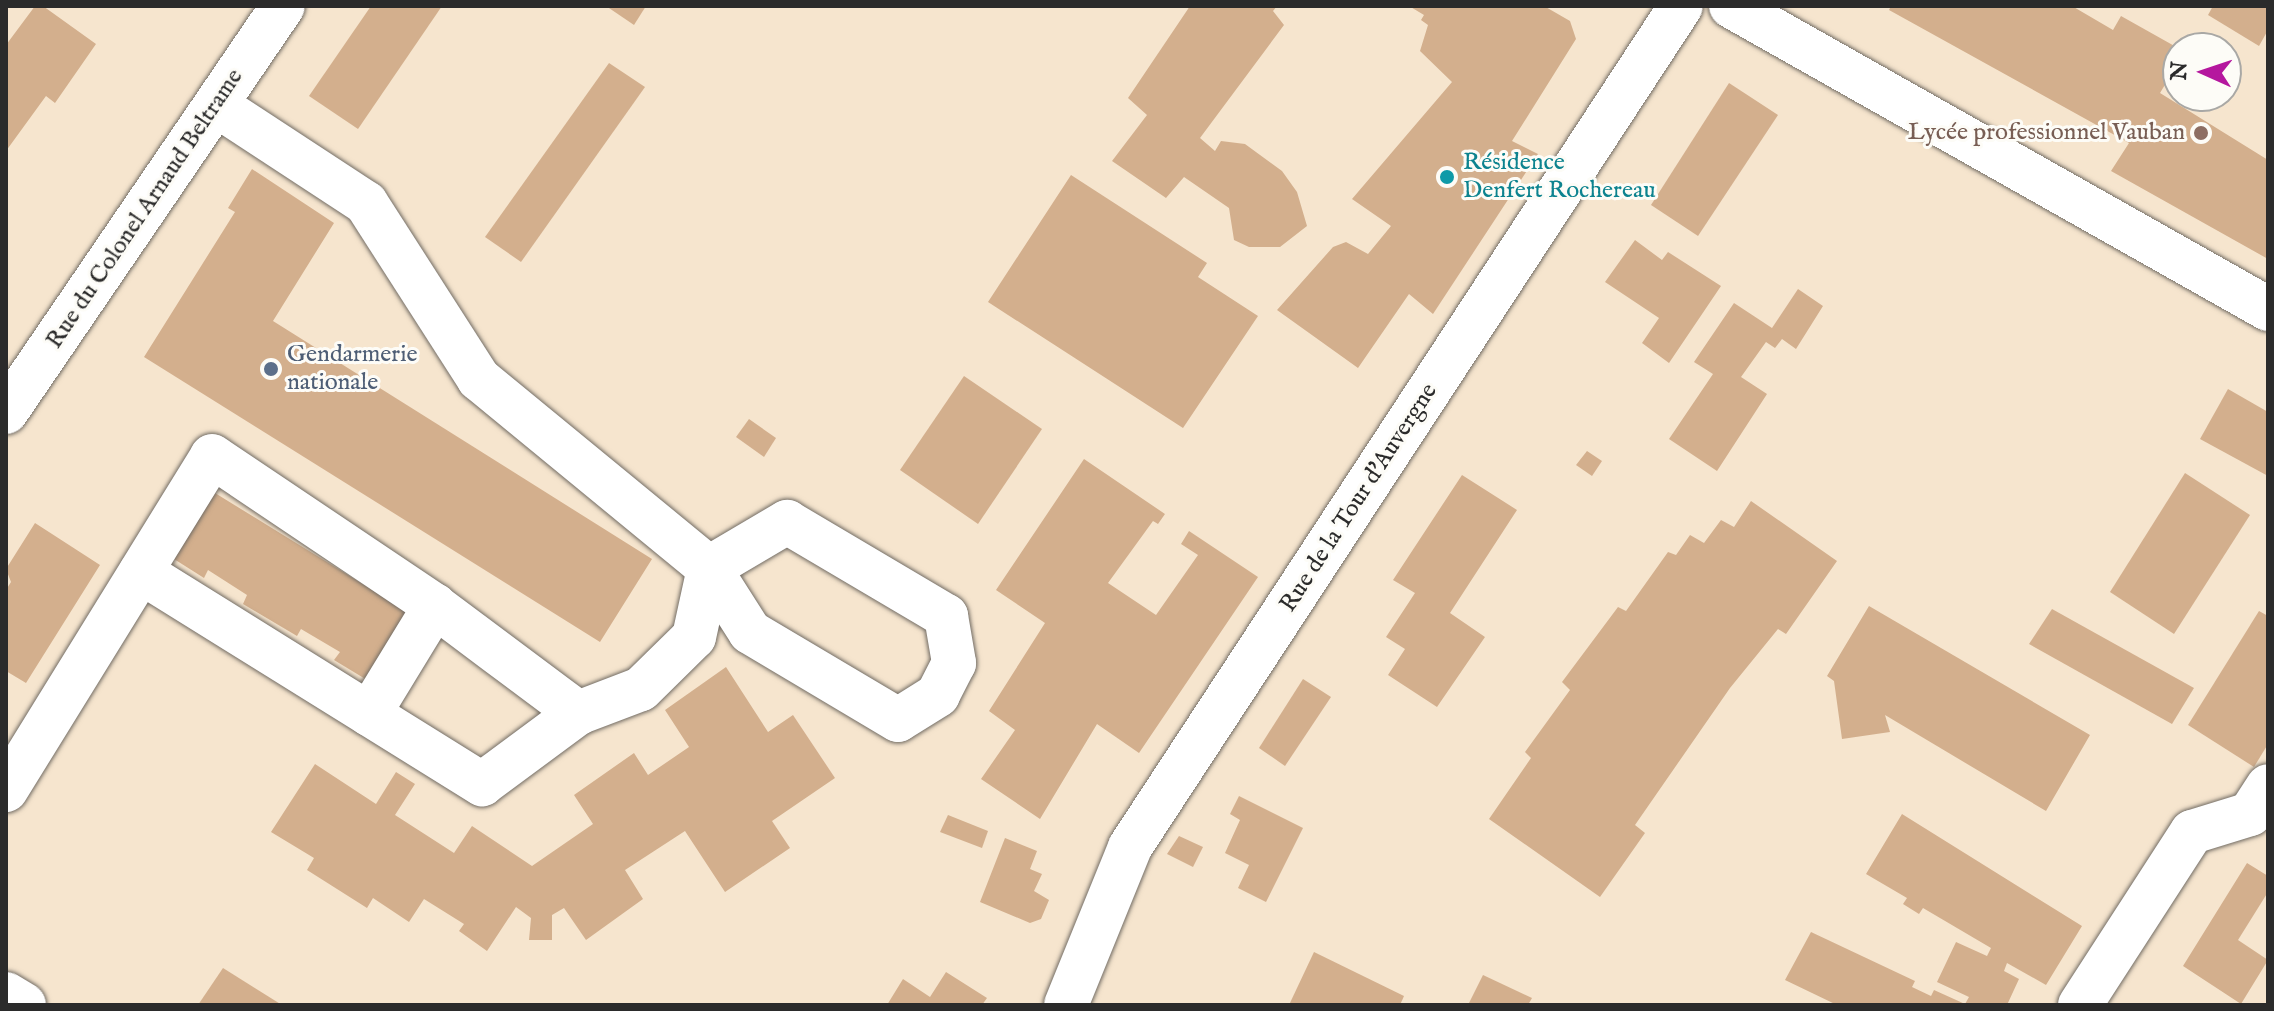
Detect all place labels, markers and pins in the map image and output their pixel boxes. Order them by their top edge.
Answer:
place label: Lycée professionnel Vauban [1908,119,2185,147]
marker: Lycée professionnel Vauban [2192,124,2210,142]
place label: Résidence Denfert Rochereau [1463,149,1656,205]
marker: Résidence Denfert Rochereau [1438,168,1456,186]
place label: Gendarmerie nationale [287,341,417,397]
marker: Gendarmerie nationale [262,360,280,378]

